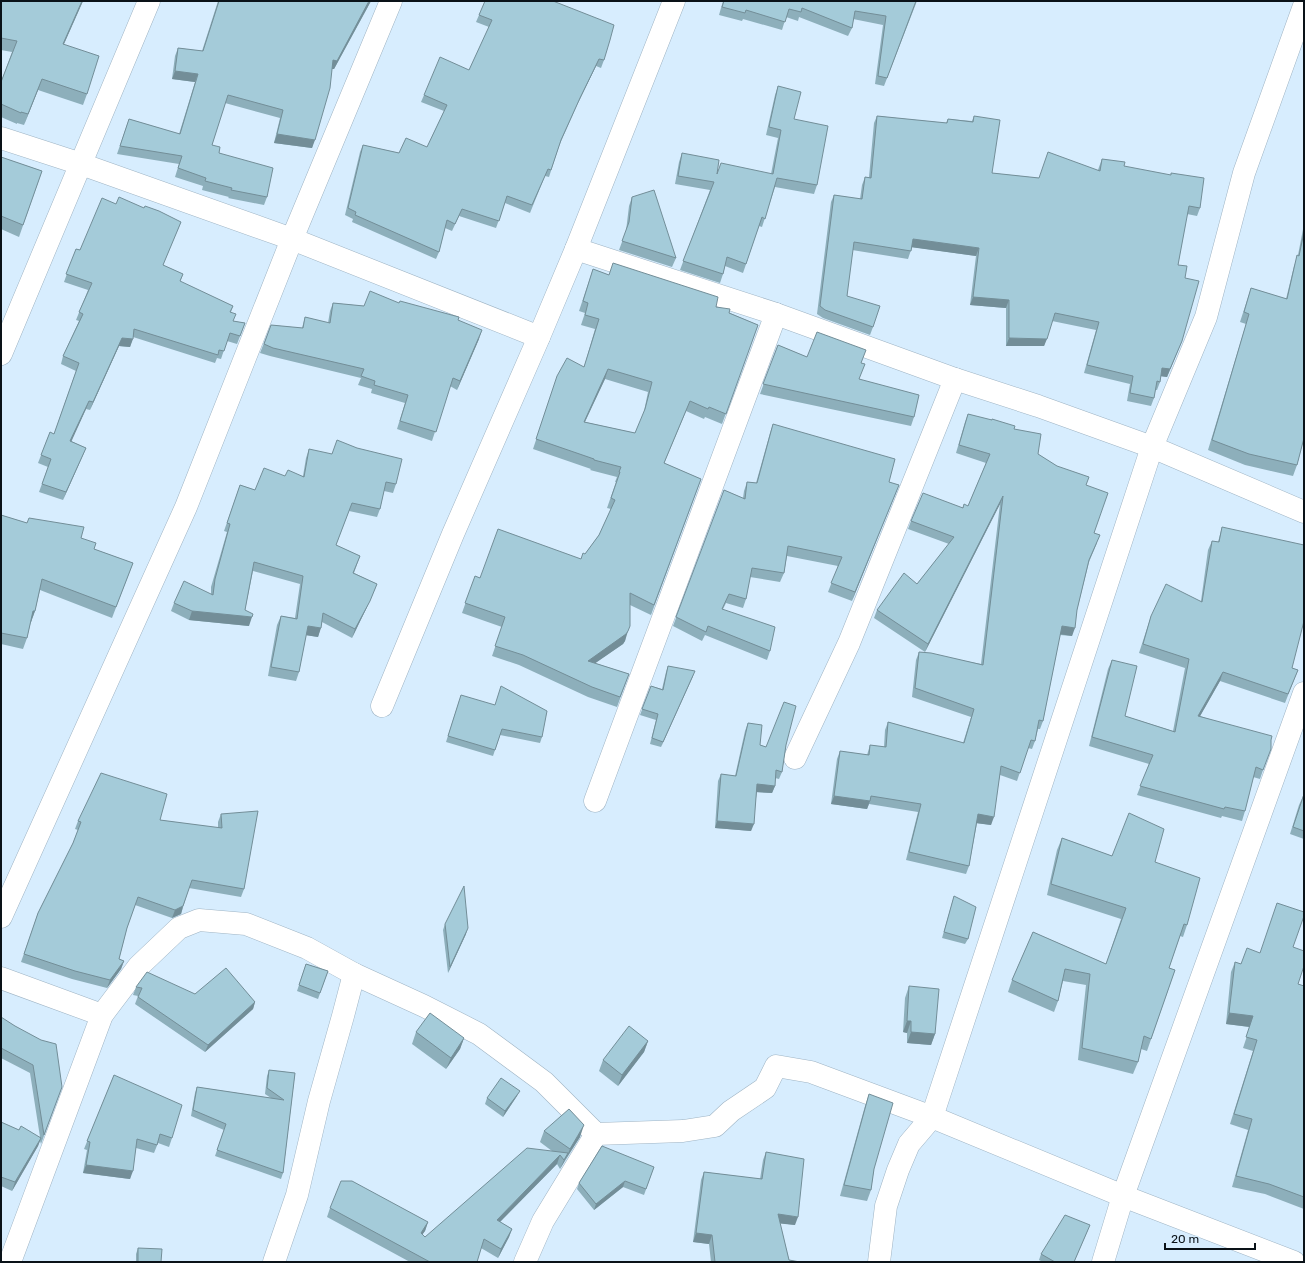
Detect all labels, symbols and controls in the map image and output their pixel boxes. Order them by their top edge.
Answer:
scale bar [1165,1225,1255,1251]
text: 20 m [1171,1232,1199,1246]

